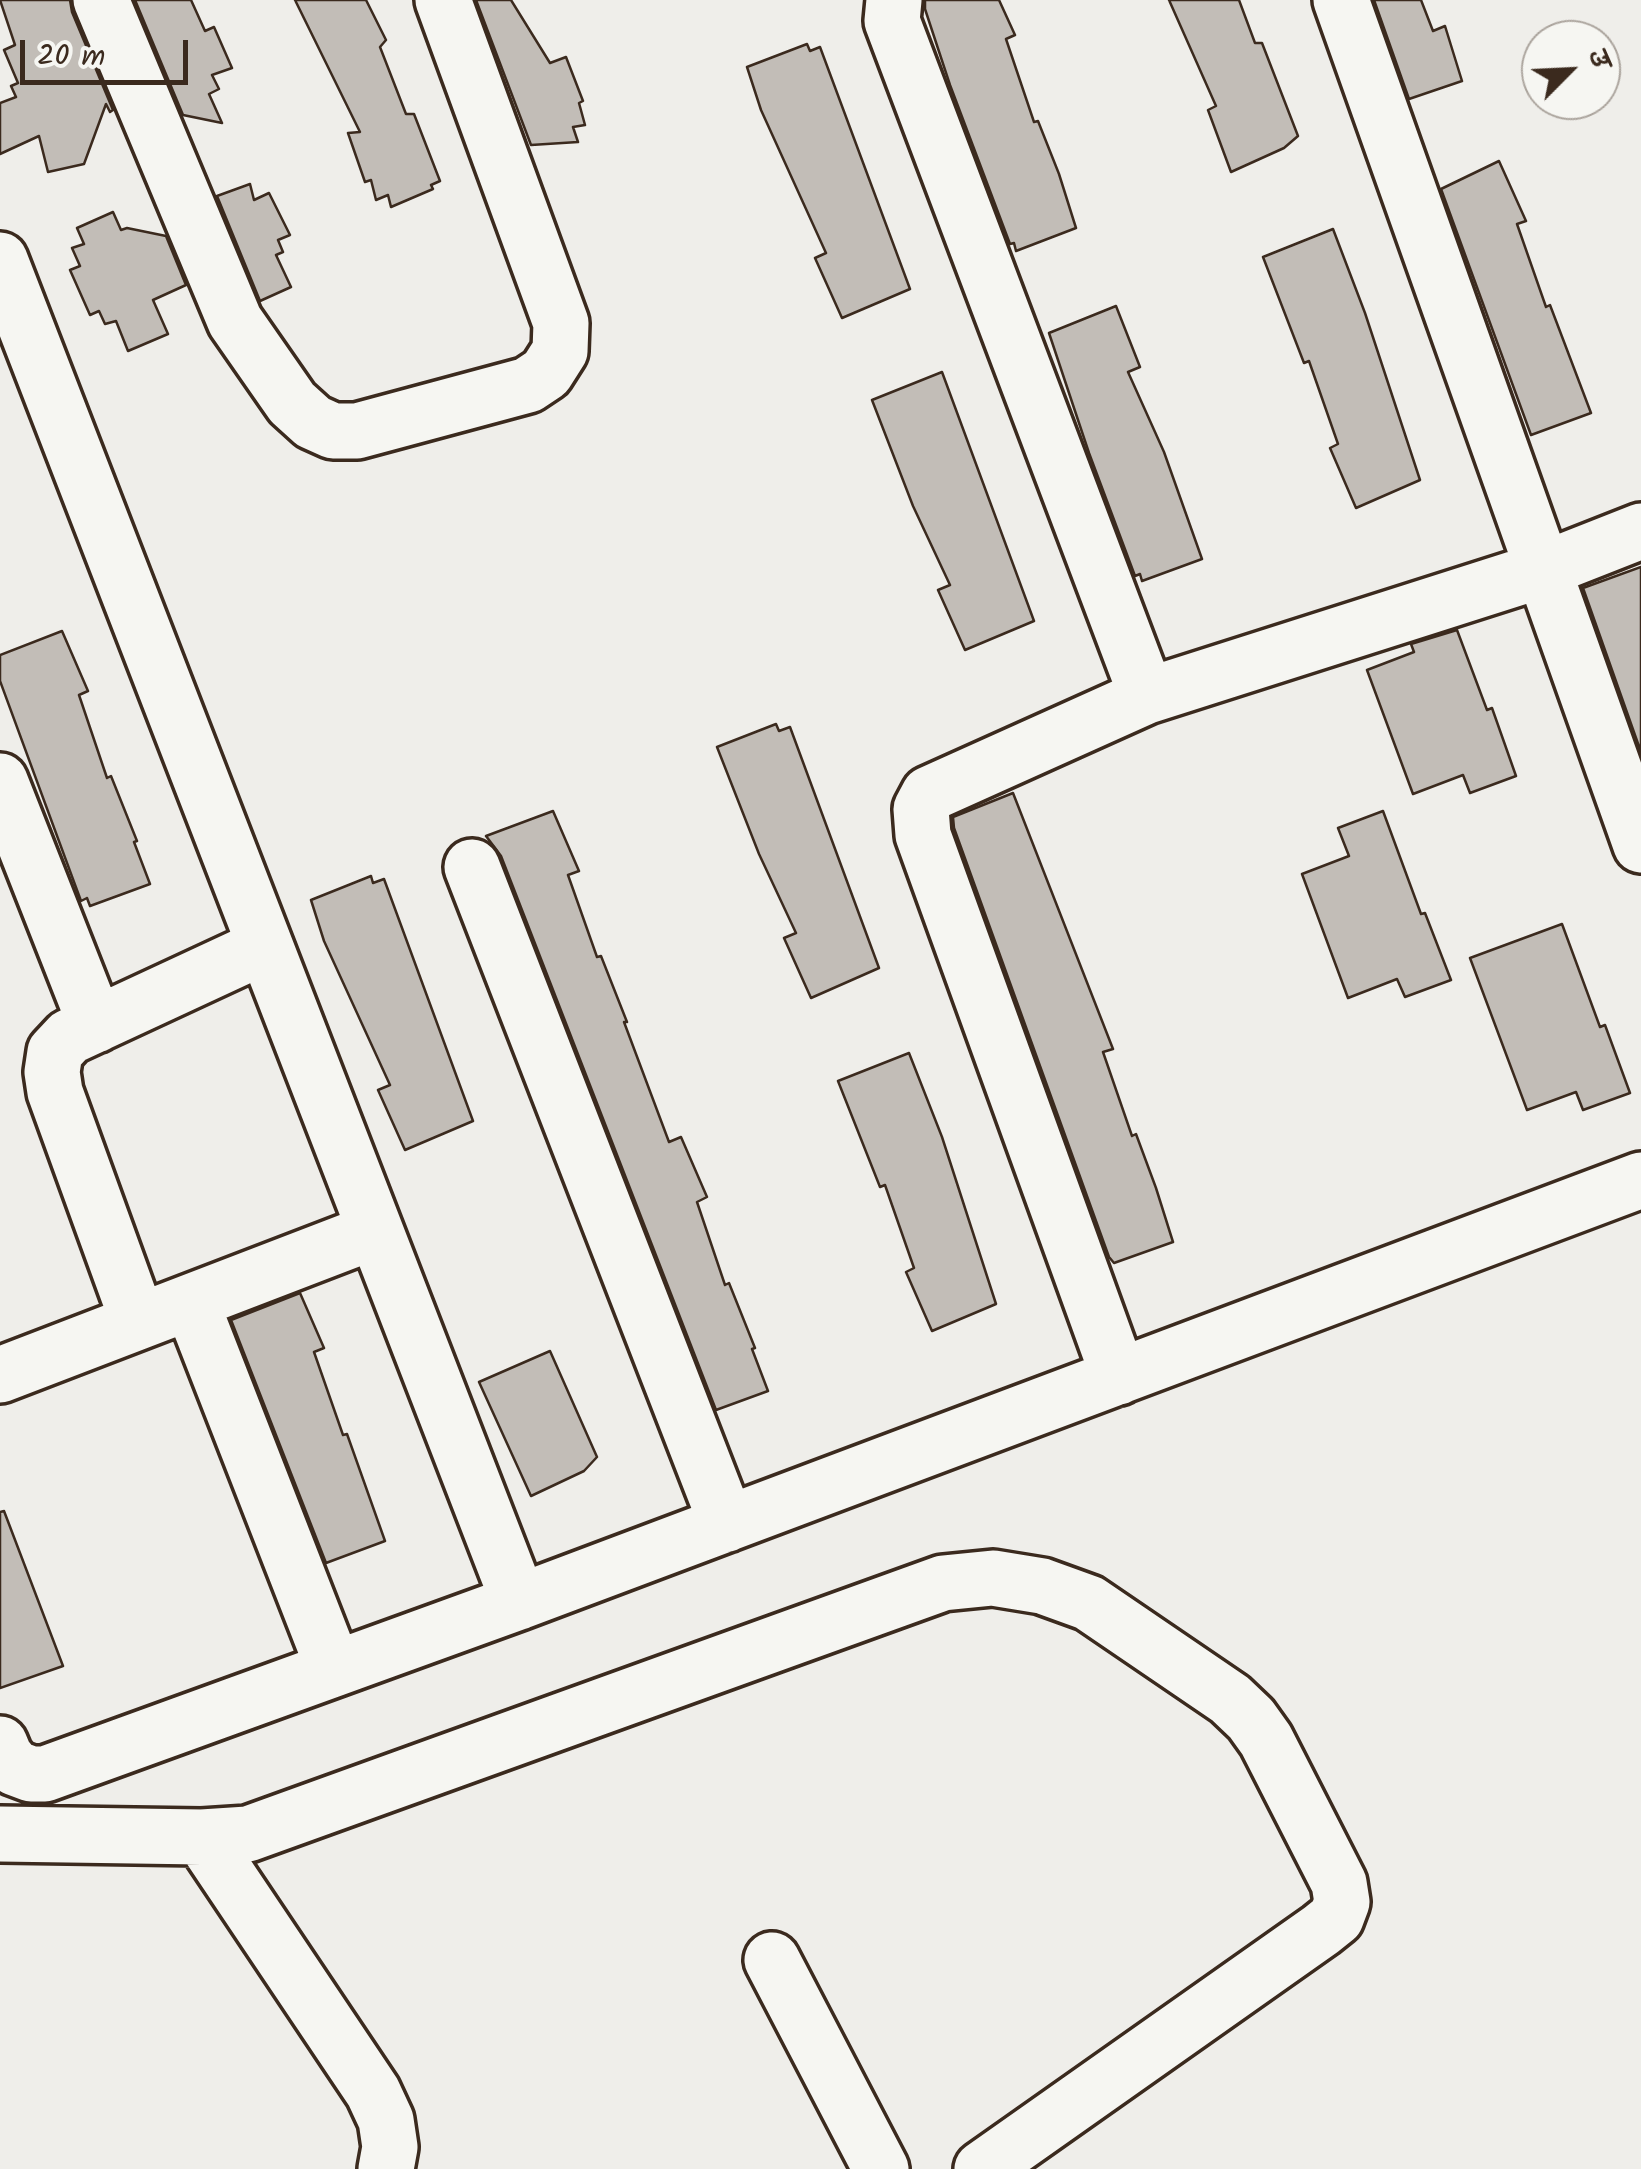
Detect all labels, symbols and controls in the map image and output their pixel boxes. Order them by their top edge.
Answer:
scale bar [25,20,192,82]
north arrow [1521,20,1621,120]
text: 20 m [37,33,105,81]
text: उ [1573,41,1621,76]

